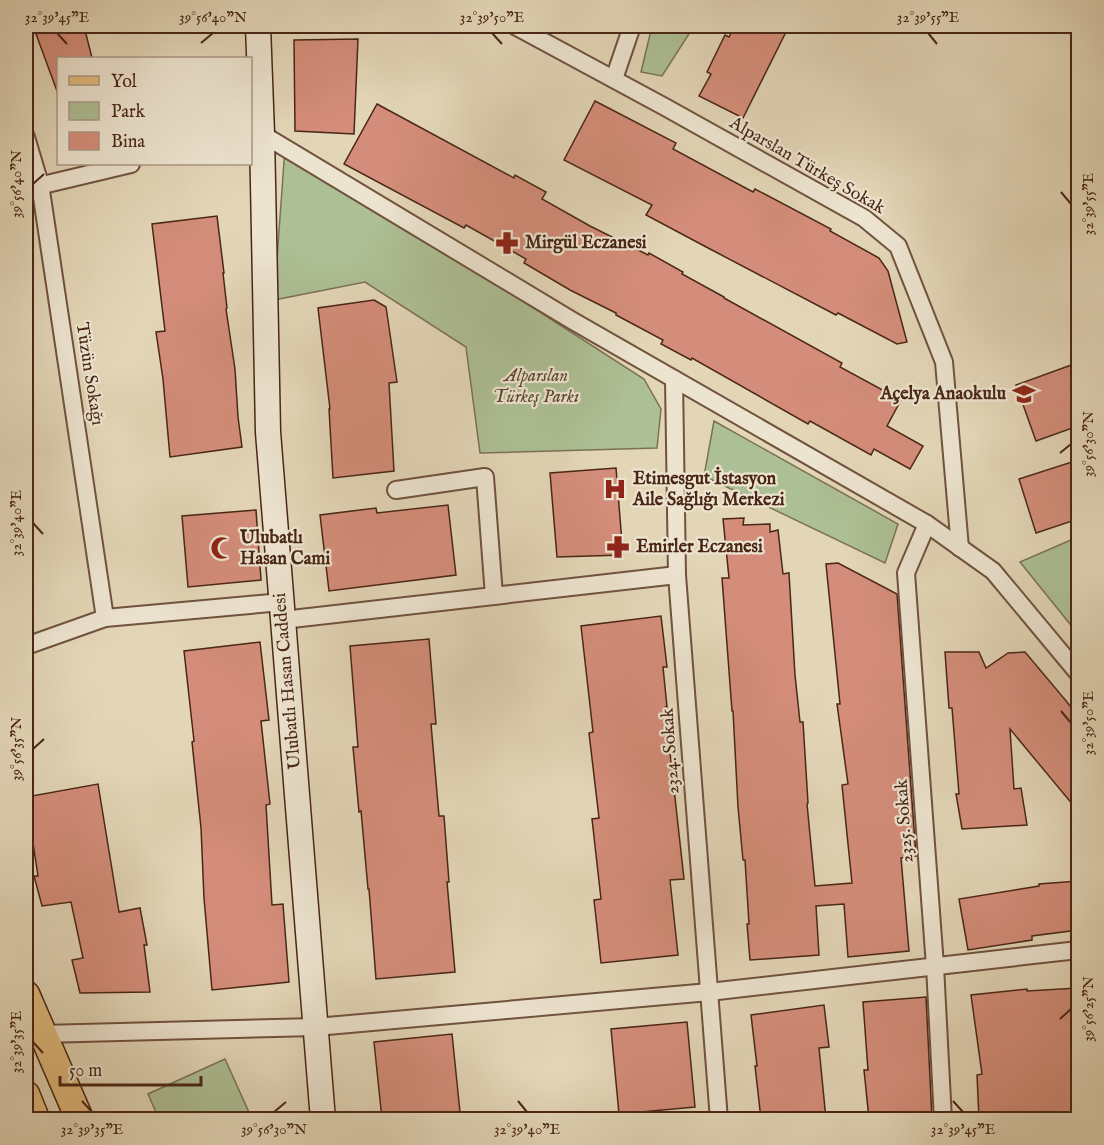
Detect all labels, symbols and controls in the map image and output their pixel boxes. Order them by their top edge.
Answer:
text: 32°39'45"E [25,8,89,27]
text: 39°56'40"N [179,8,247,27]
text: 32°39'50"E [460,8,524,27]
text: 32°39'55"E [897,8,959,27]
legend [57,57,252,165]
text: Yol [111,71,137,94]
text: Park [111,101,146,124]
street label: Alparslan Türkeş Sokak [724,111,889,220]
text: Bina [111,131,145,154]
text: 39°56'40"N [7,150,26,218]
text: 32°39'55"E [1079,173,1098,235]
pharmacy icon: Mirgül Eczanesi [494,230,520,256]
place label: Mirgül Eczanesi [525,232,647,255]
street label: Tüzün Sokağı [70,321,109,427]
park label: Alparslan Türkeş Parkı [493,365,579,409]
school or university icon: Açelya Anaokulu [1011,381,1037,407]
place label: Açelya Anaokulu [879,383,1007,406]
text: 39°56'30"N [1079,411,1098,477]
place label: Etimesgut İstasyon Aile Sağlığı Merkezi [632,466,785,512]
hospital icon: Etimesgut İstasyon Aile Sağlığı Merkezi [602,476,628,502]
text: 32°39'40"E [7,490,26,556]
place label: Ulubatlı Hasan Cami [239,527,330,571]
pharmacy icon: Emirler Eczanesi [605,534,631,560]
mosque icon: Ulubatlı Hasan Cami [209,535,235,561]
place label: Emirler Eczanesi [636,536,763,559]
street label: Ulubatlı Hasan Caddesi [269,592,307,770]
text: 32°39'50"E [1079,691,1098,755]
street label: 2324. Sokak [656,707,685,795]
text: 39°56'35"N [7,717,26,781]
street label: 2325. Sokak [891,778,919,864]
text: 39°56'25"N [1079,976,1098,1042]
text: 32°39'35"E [7,1011,26,1073]
scale bar [60,1049,201,1087]
text: 50 m [69,1060,102,1083]
text: 32°39'35"E [61,1120,123,1139]
text: 39°56'30"N [241,1120,307,1139]
text: 32°39'40"E [494,1120,560,1139]
text: 32°39'45"E [931,1120,995,1139]

